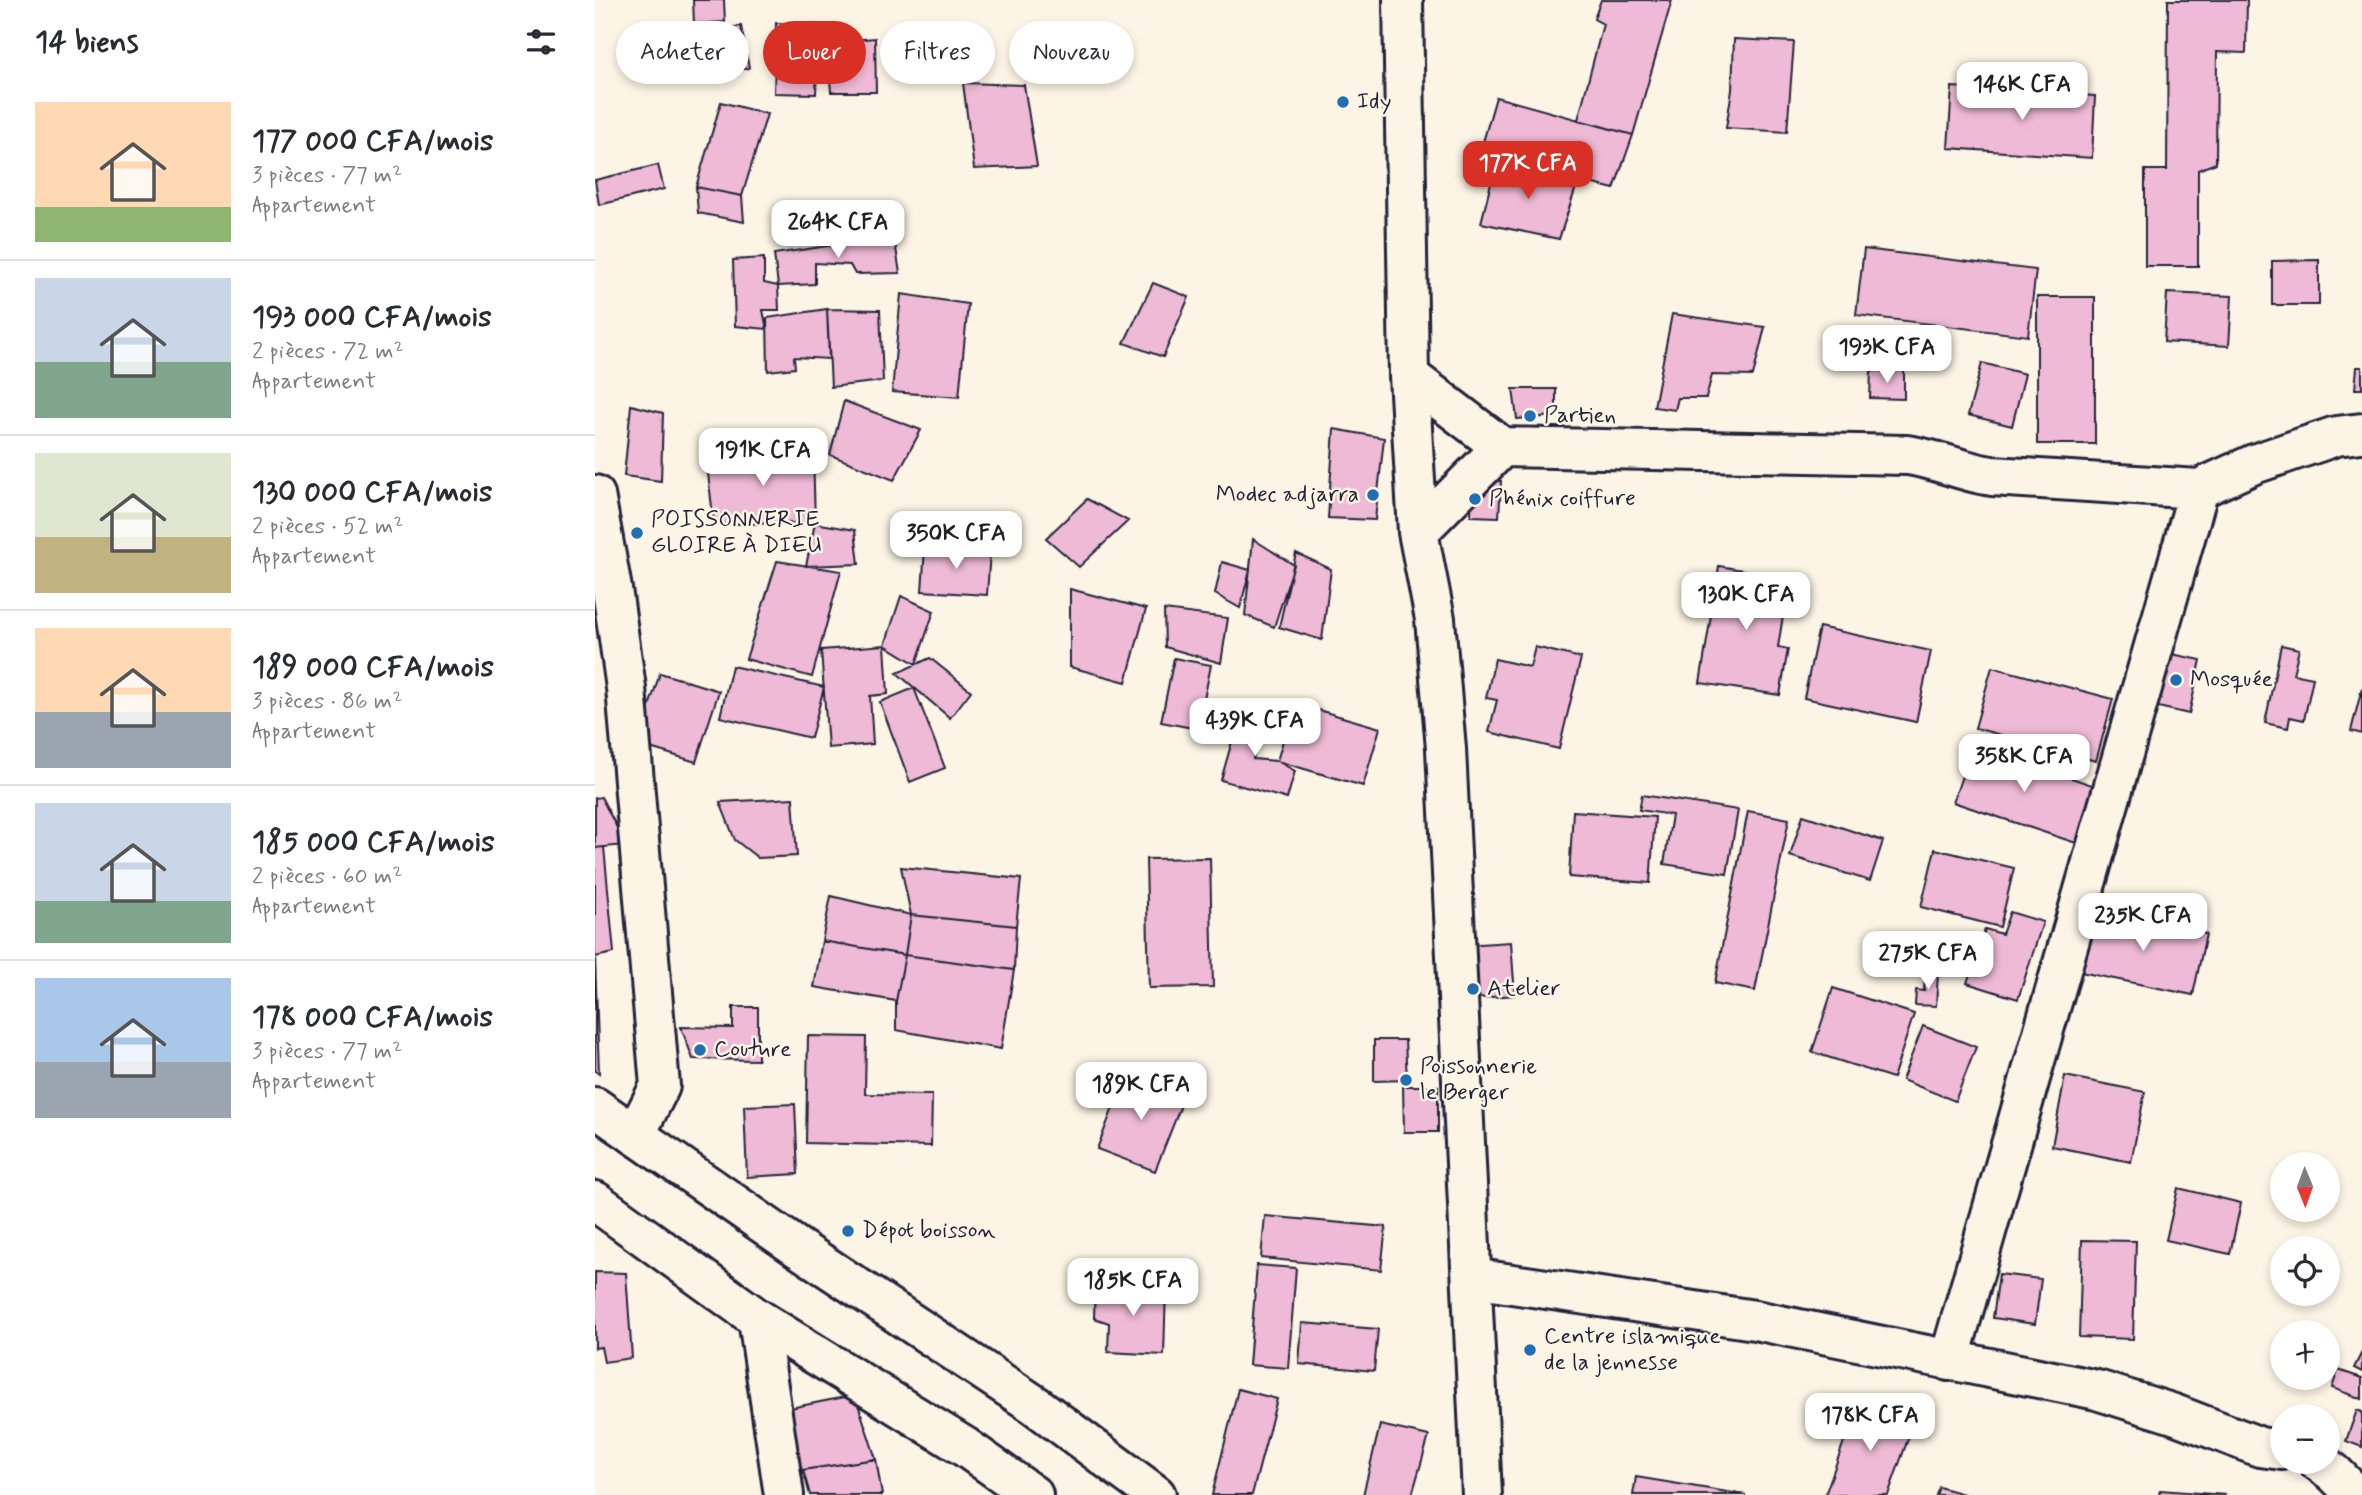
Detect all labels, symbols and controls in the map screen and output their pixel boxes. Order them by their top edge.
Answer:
chip: Acheter [616,21,749,84]
chip: Louer [763,21,866,84]
chip: Filtres [880,21,995,84]
chip: Nouveau [1009,21,1134,84]
text: 14 biens [35,23,139,62]
icon: filters [522,23,560,61]
pin: 146K CFA [1950,62,2094,122]
text: 146K CFA [1973,70,2071,100]
place label: Idy [1357,87,1391,117]
marker: Idy [1335,94,1351,110]
text: 177 000 CFA/mois [252,122,493,161]
icon: home [91,130,175,214]
pin: 177K CFA [1456,142,1600,201]
text: 177K CFA [1479,149,1577,179]
text: 3 pièces · 77 m² [252,161,402,191]
text: Appartement [252,191,376,221]
pin: 264K CFA [766,201,910,260]
text: 264K CFA [787,208,889,238]
text: 193 000 CFA/mois [252,298,492,337]
icon: home [91,306,175,390]
pin: 193K CFA [1815,326,1959,385]
text: 193K CFA [1839,333,1935,363]
text: 2 pièces · 72 m² [252,337,404,367]
text: Appartement [252,367,376,397]
place label: Partien [1544,401,1616,431]
marker: Partien [1522,408,1538,424]
pin: 191K CFA [691,428,835,488]
text: 191K CFA [715,436,811,466]
text: 130 000 CFA/mois [252,473,492,512]
place label: Modec adjarra [1216,480,1359,510]
icon: home [91,481,175,565]
place label: Phénix coiffure [1489,484,1636,514]
marker: Modec adjarra [1365,487,1381,503]
marker: Phénix coiffure [1467,491,1483,507]
place label: POISSONNERIE GLOIRE À DIEU [651,505,822,561]
text: 2 pièces · 52 m² [252,512,403,542]
pin: 350K CFA [884,512,1028,571]
text: 350K CFA [906,519,1006,549]
marker: POISSONNERIE GLOIRE À DIEU [629,525,645,541]
text: Appartement [252,542,376,572]
pin: 130K CFA [1674,572,1818,632]
text: 130K CFA [1697,580,1795,610]
text: 189 000 CFA/mois [252,648,494,687]
icon: home [91,656,175,740]
place label: Mosquée [2190,665,2273,695]
marker: Mosquée [2168,672,2184,688]
text: 3 pièces · 86 m² [252,687,402,717]
pin: 439K CFA [1183,698,1327,758]
text: 439K CFA [1206,706,1304,736]
text: Appartement [252,717,376,747]
pin: 358K CFA [1952,734,2096,794]
text: 358K CFA [1975,742,2073,772]
text: 185 000 CFA/mois [252,823,495,862]
icon: home [91,831,175,915]
text: 2 pièces · 60 m² [252,862,402,892]
text: Appartement [252,892,376,922]
pin: 235K CFA [2071,894,2215,953]
text: 235K CFA [2094,901,2192,931]
pin: 275K CFA [1856,932,2000,991]
text: 275K CFA [1878,939,1978,969]
place label: Atelier [1487,974,1561,1004]
marker: Atelier [1465,981,1481,997]
text: 178 000 CFA/mois [252,998,493,1037]
icon: home [91,1006,175,1090]
place label: Couture [714,1035,791,1065]
text: 3 pièces · 77 m² [252,1037,402,1067]
marker: Couture [692,1042,708,1058]
place label: Poissonnerie le Berger [1420,1052,1537,1108]
pin: 189K CFA [1069,1062,1213,1122]
text: Appartement [252,1067,376,1097]
text: 189K CFA [1092,1070,1190,1100]
marker: Poissonnerie le Berger [1398,1072,1414,1088]
north arrow [2270,1152,2340,1222]
map controls [2270,1152,2340,1474]
place label: Dépot boisson [862,1216,996,1246]
marker: Dépot boisson [840,1223,856,1239]
button: locate [2270,1236,2340,1306]
pin: 185K CFA [1061,1258,1205,1318]
text: 185K CFA [1083,1266,1183,1296]
button: + [2270,1320,2340,1390]
place label: Centre islamique de la jennesse [1544,1322,1720,1378]
marker: Centre islamique de la jennesse [1522,1342,1538,1358]
pin: 178K CFA [1798,1394,1942,1453]
text: 178K CFA [1821,1401,1919,1431]
button: − [2270,1404,2340,1474]

